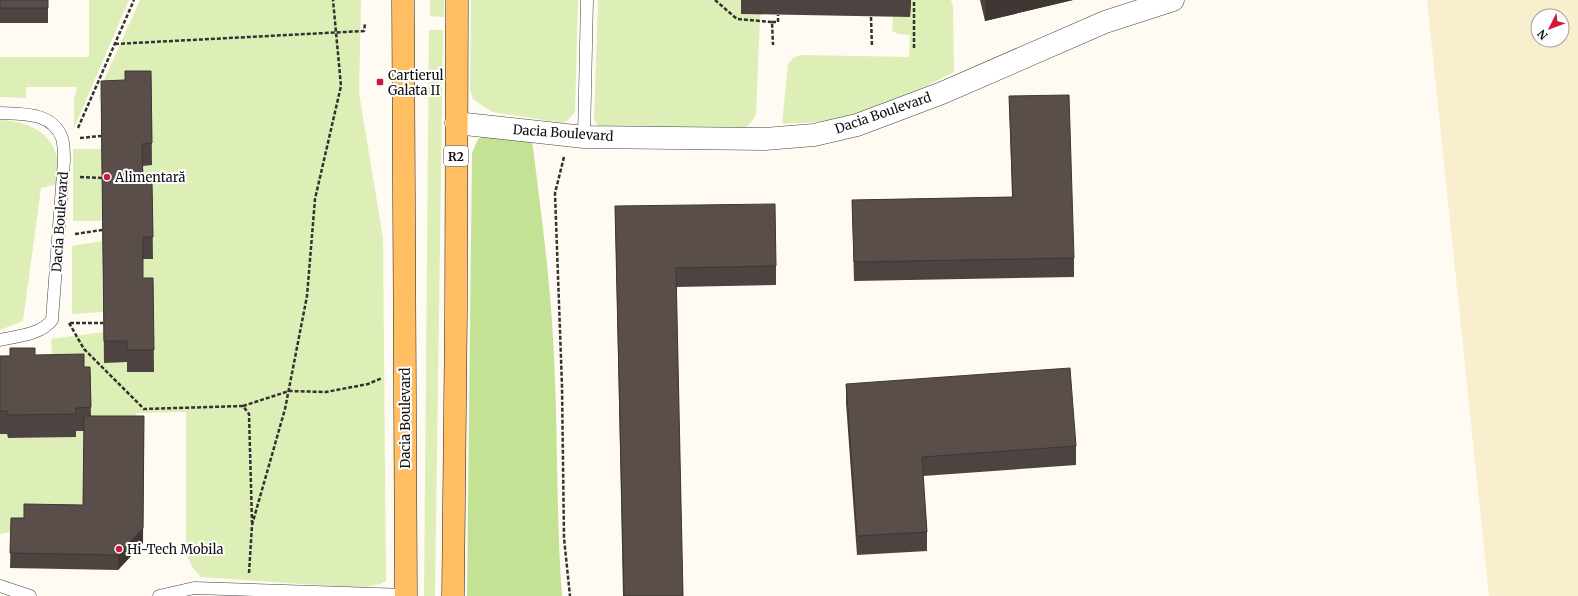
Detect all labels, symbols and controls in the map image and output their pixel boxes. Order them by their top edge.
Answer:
north arrow [1530,8,1570,48]
text: N [1534,27,1551,43]
place label: Cartierul Galata II [388,67,444,99]
marker: Cartierul Galata II [375,77,385,87]
street label: Dacia Boulevard [833,89,934,137]
street label: Dacia Boulevard [512,121,614,145]
road number: R2 [444,146,468,166]
place label: Alimentară [114,169,186,186]
street label: Dacia Boulevard [48,171,72,273]
marker: Alimentară [102,172,112,182]
street label: Dacia Boulevard [397,367,414,468]
place label: Hi-Tech Mobila [127,541,224,558]
marker: Hi-Tech Mobila [114,544,124,554]

